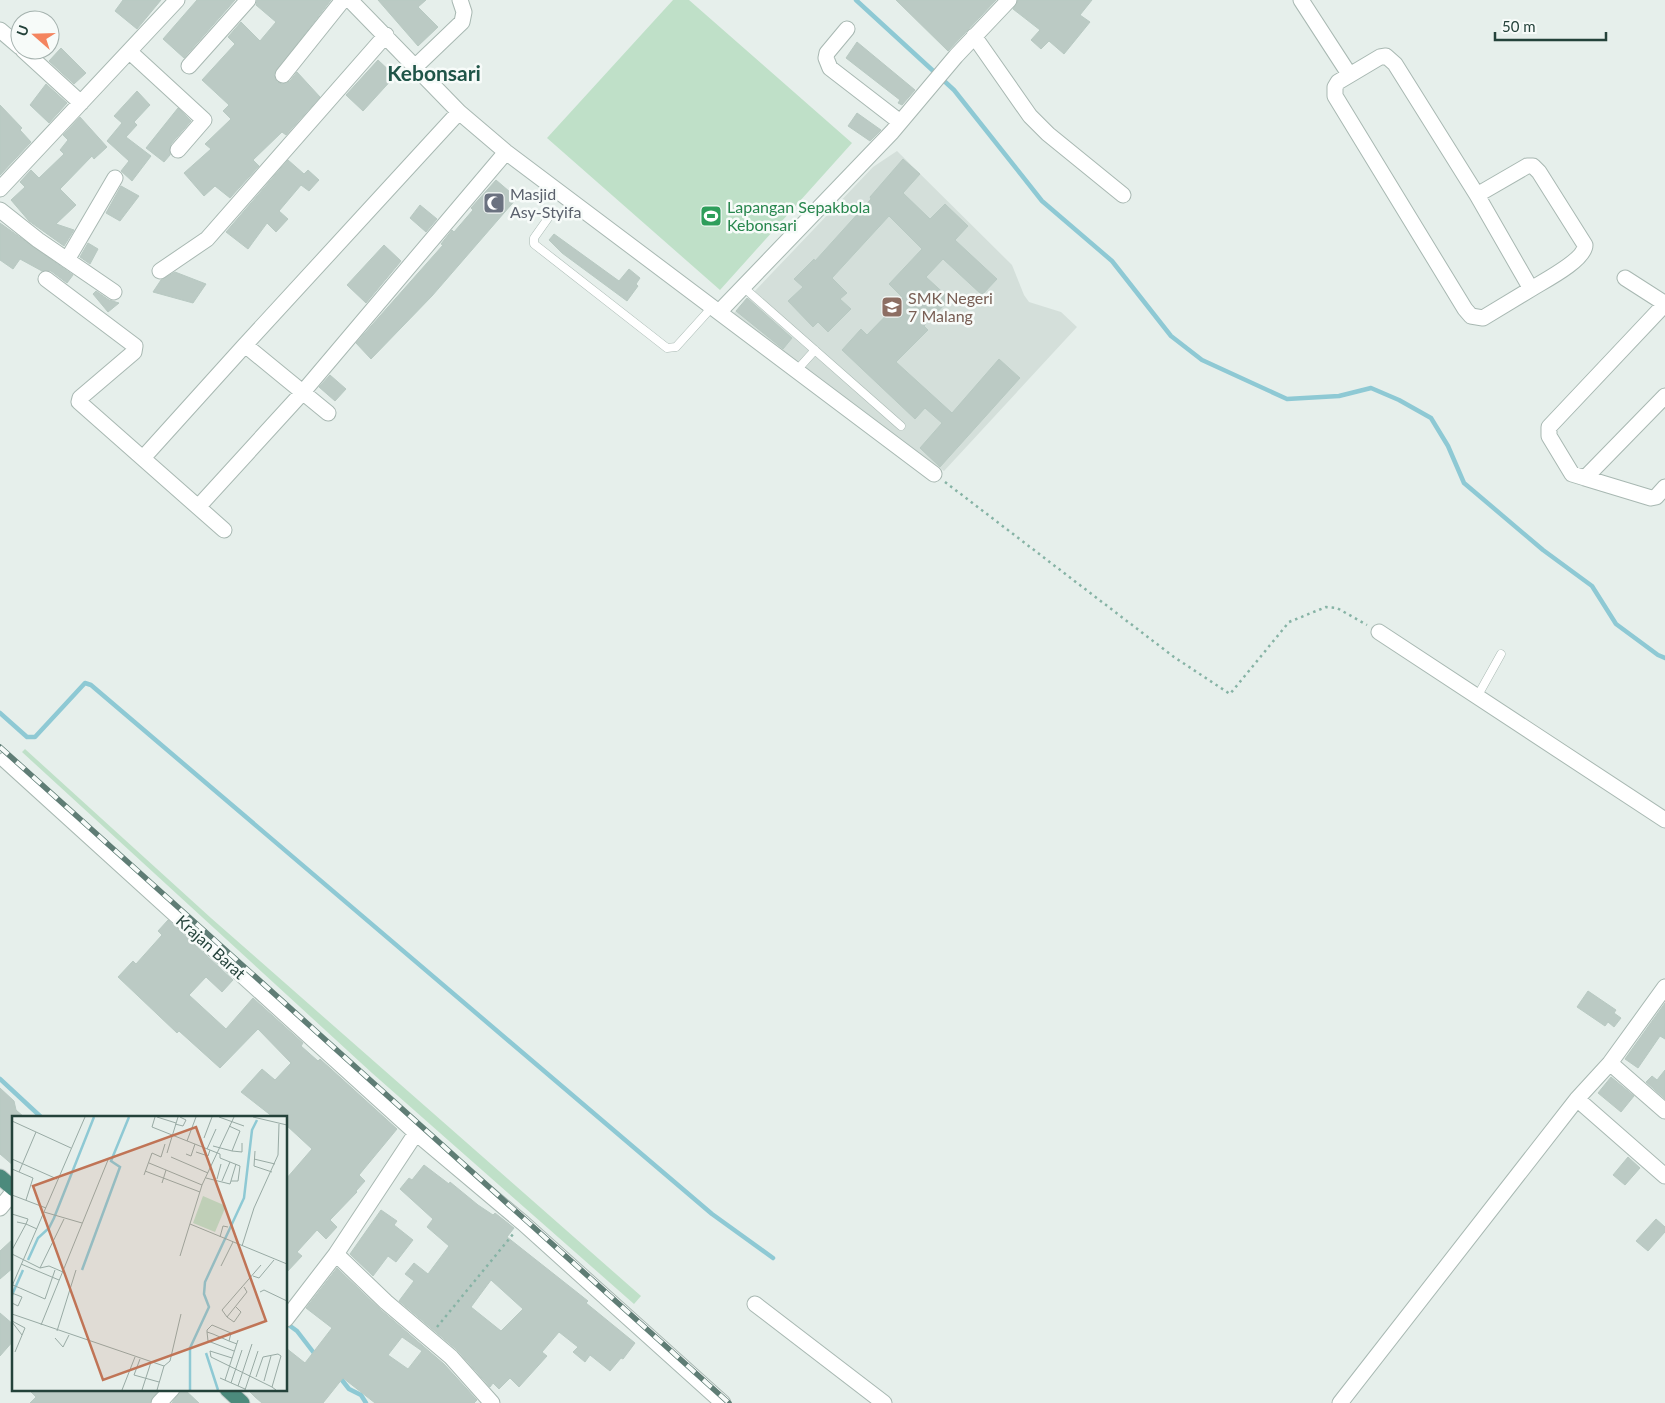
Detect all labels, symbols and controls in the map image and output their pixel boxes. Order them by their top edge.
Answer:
north arrow [10,10,60,60]
scale bar [1495,10,1606,42]
text: 50 m [1502,17,1536,35]
text: U [13,23,32,38]
district label: Kebonsari [387,60,481,85]
place label: Masjid Asy-Styifa [510,184,581,221]
mosque icon: Masjid Asy-Styifa [482,191,506,215]
place label: Lapangan Sepakbola Kebonsari [727,197,870,234]
sports icon: Lapangan Sepakbola Kebonsari [699,204,723,228]
place label: SMK Negeri 7 Malang [908,288,993,325]
school or university icon: SMK Negeri 7 Malang [880,295,904,319]
street label: Krajan Barat [173,911,250,983]
inset map [12,1116,288,1390]

